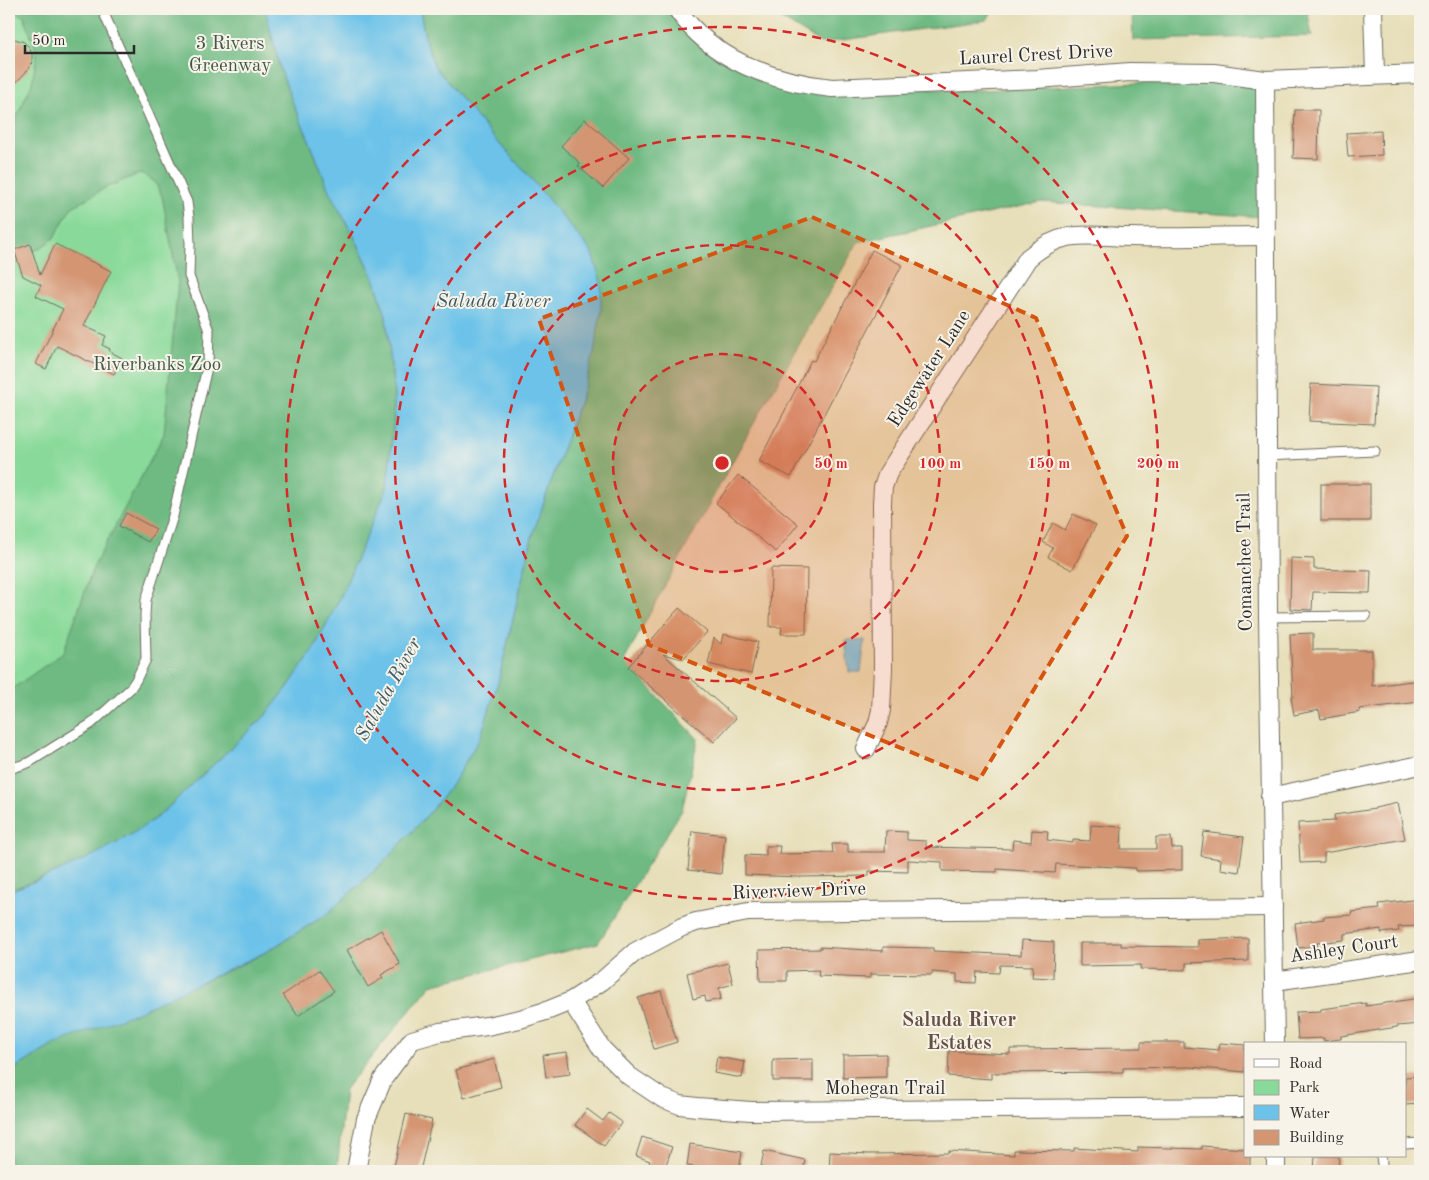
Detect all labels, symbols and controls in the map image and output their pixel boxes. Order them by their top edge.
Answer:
scale bar [25,22,134,54]
text: 50 m [32,34,66,49]
park label: 3 Rivers Greenway [189,35,271,76]
street label: Laurel Crest Drive [958,42,1114,70]
water label: Saluda River [436,292,551,312]
street label: Edgewater Lane [885,307,975,431]
park label: Riverbanks Zoo [93,356,221,375]
centre of rings [713,454,731,472]
text: 50 m [814,457,848,472]
text: 100 m [919,457,961,472]
text: 150 m [1028,457,1070,472]
text: 200 m [1137,457,1179,472]
street label: Comanchee Trail [1235,492,1257,632]
water label: Saluda River [352,635,426,745]
street label: Riverview Drive [732,880,866,904]
street label: Ashley Court [1289,933,1399,967]
district label: Saluda River Estates [902,1011,1016,1054]
legend [1244,1042,1406,1158]
text: Road [1289,1057,1323,1072]
street label: Mohegan Trail [825,1080,945,1099]
text: Park [1289,1081,1320,1096]
text: Water [1289,1107,1330,1122]
text: Building [1289,1131,1344,1146]

